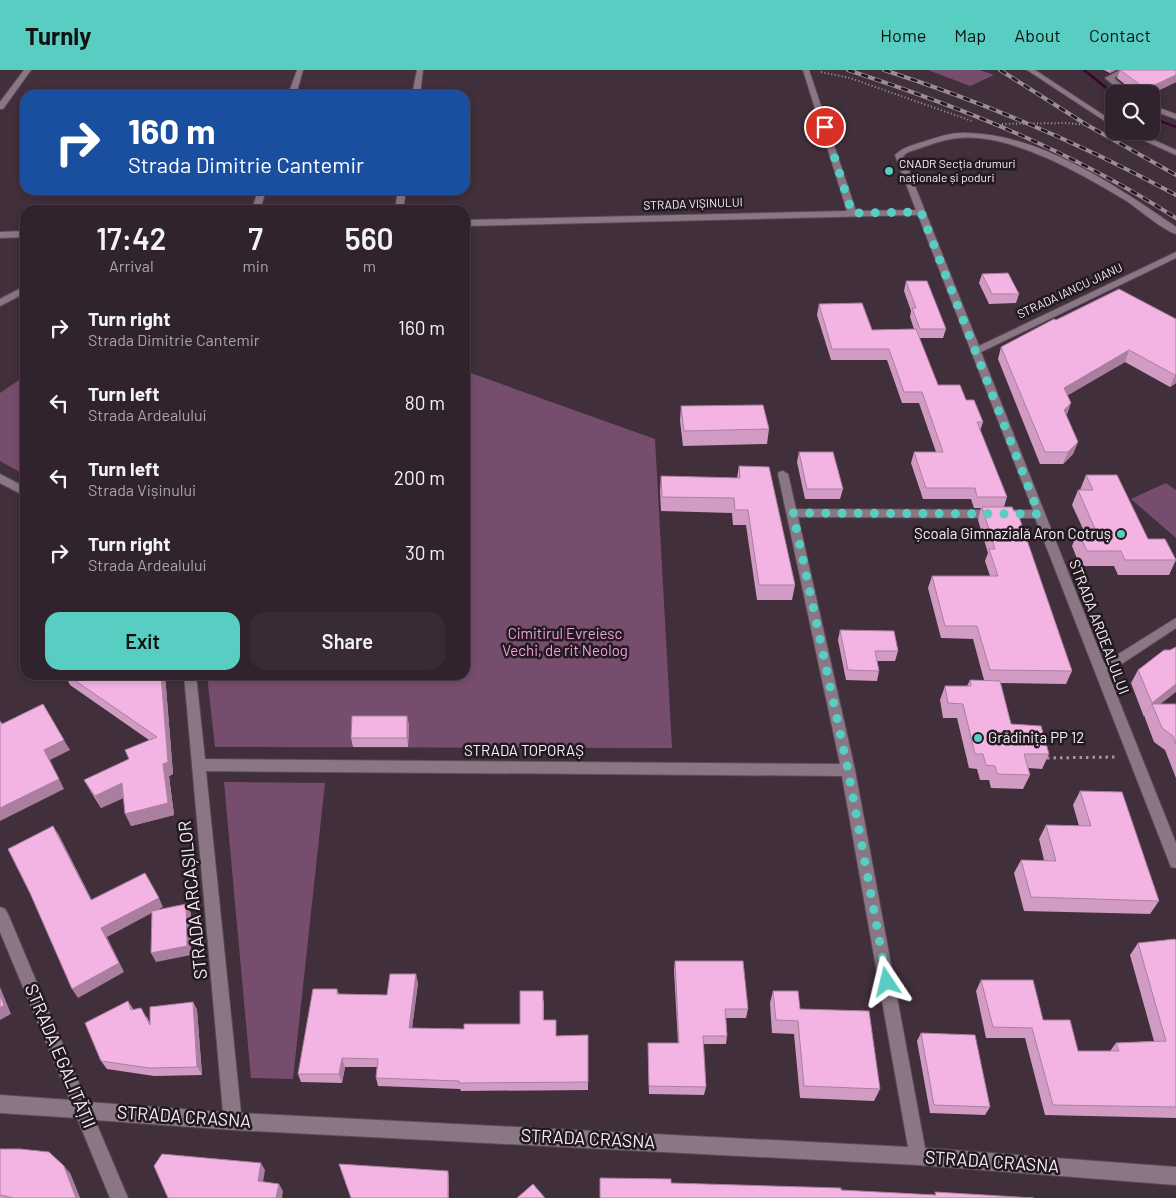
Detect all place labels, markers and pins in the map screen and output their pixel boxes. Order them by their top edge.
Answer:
pin [804,106,846,148]
place label: CNADR Secția drumuri naționale și poduri [899,156,1016,184]
marker: CNADR Secția drumuri naționale și poduri [883,165,895,177]
place label: Școala Gimnazială Aron Cotruș [914,524,1111,542]
marker: Școala Gimnazială Aron Cotruș [1115,528,1127,540]
place label: Grădinița PP 12 [988,728,1084,746]
marker: Grădinița PP 12 [972,732,984,744]

